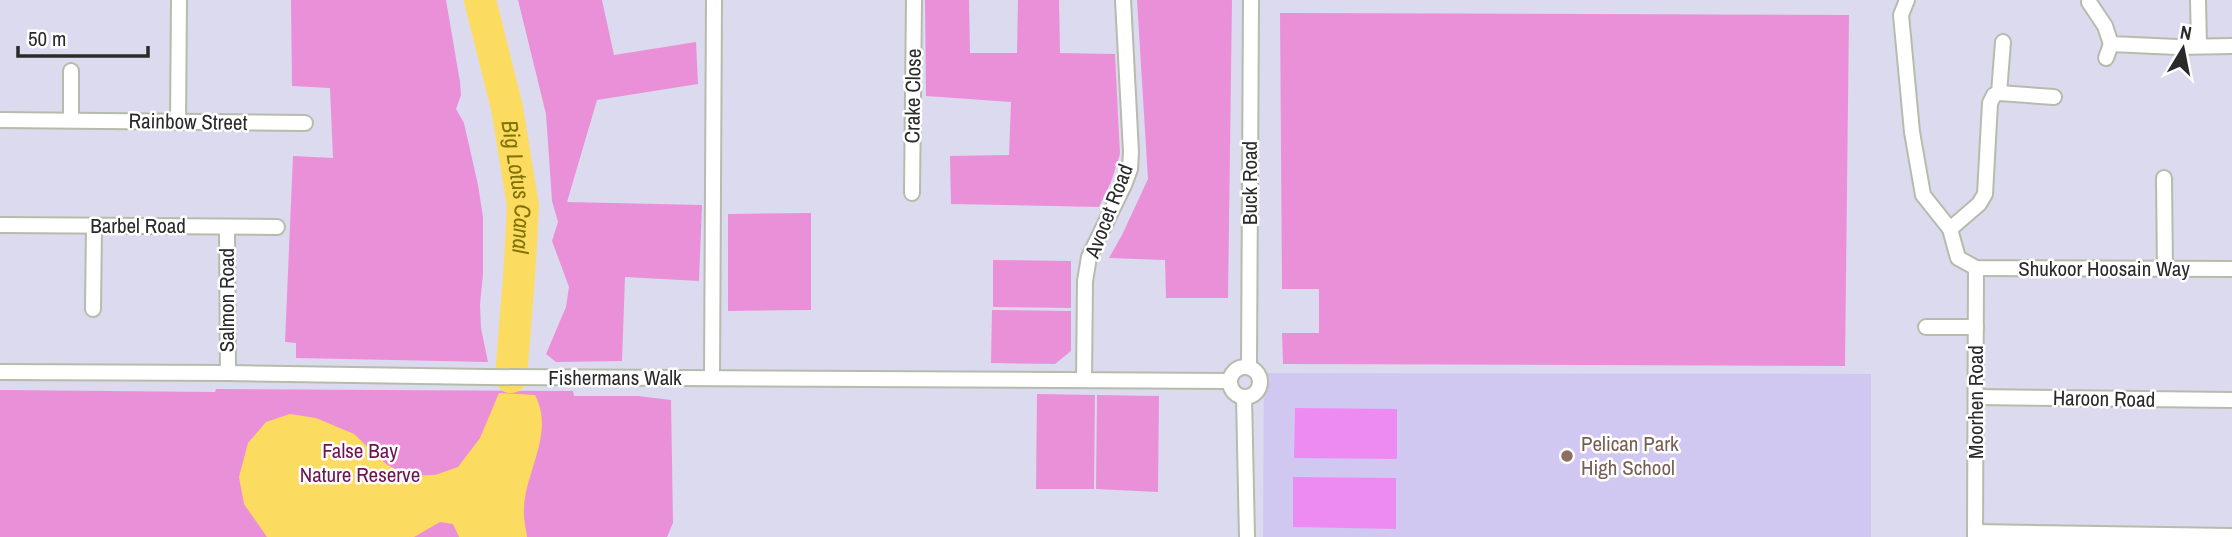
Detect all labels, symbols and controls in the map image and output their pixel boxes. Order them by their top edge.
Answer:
scale bar [18,14,147,58]
north arrow [2148,14,2218,84]
text: N [2178,18,2194,46]
text: 50 m [28,24,66,53]
street label: Crake Close [897,48,928,144]
street label: Rainbow Street [128,106,248,137]
water label: Big Lotus Canal [494,118,539,255]
street label: Buck Road [1235,141,1264,225]
street label: Avocet Road [1077,160,1140,263]
street label: Barbel Road [90,211,186,240]
street label: Salmon Road [212,248,241,352]
street label: Shukoor Hoosain Way [2018,254,2190,283]
street label: Moorhen Road [1961,345,1990,459]
street label: Fishermans Walk [548,363,682,392]
street label: Haroon Road [2053,383,2155,414]
place label: Pelican Park High School [1581,429,1679,482]
park label: False Bay Nature Reserve [300,436,420,489]
marker: Pelican Park High School [1559,448,1575,464]

